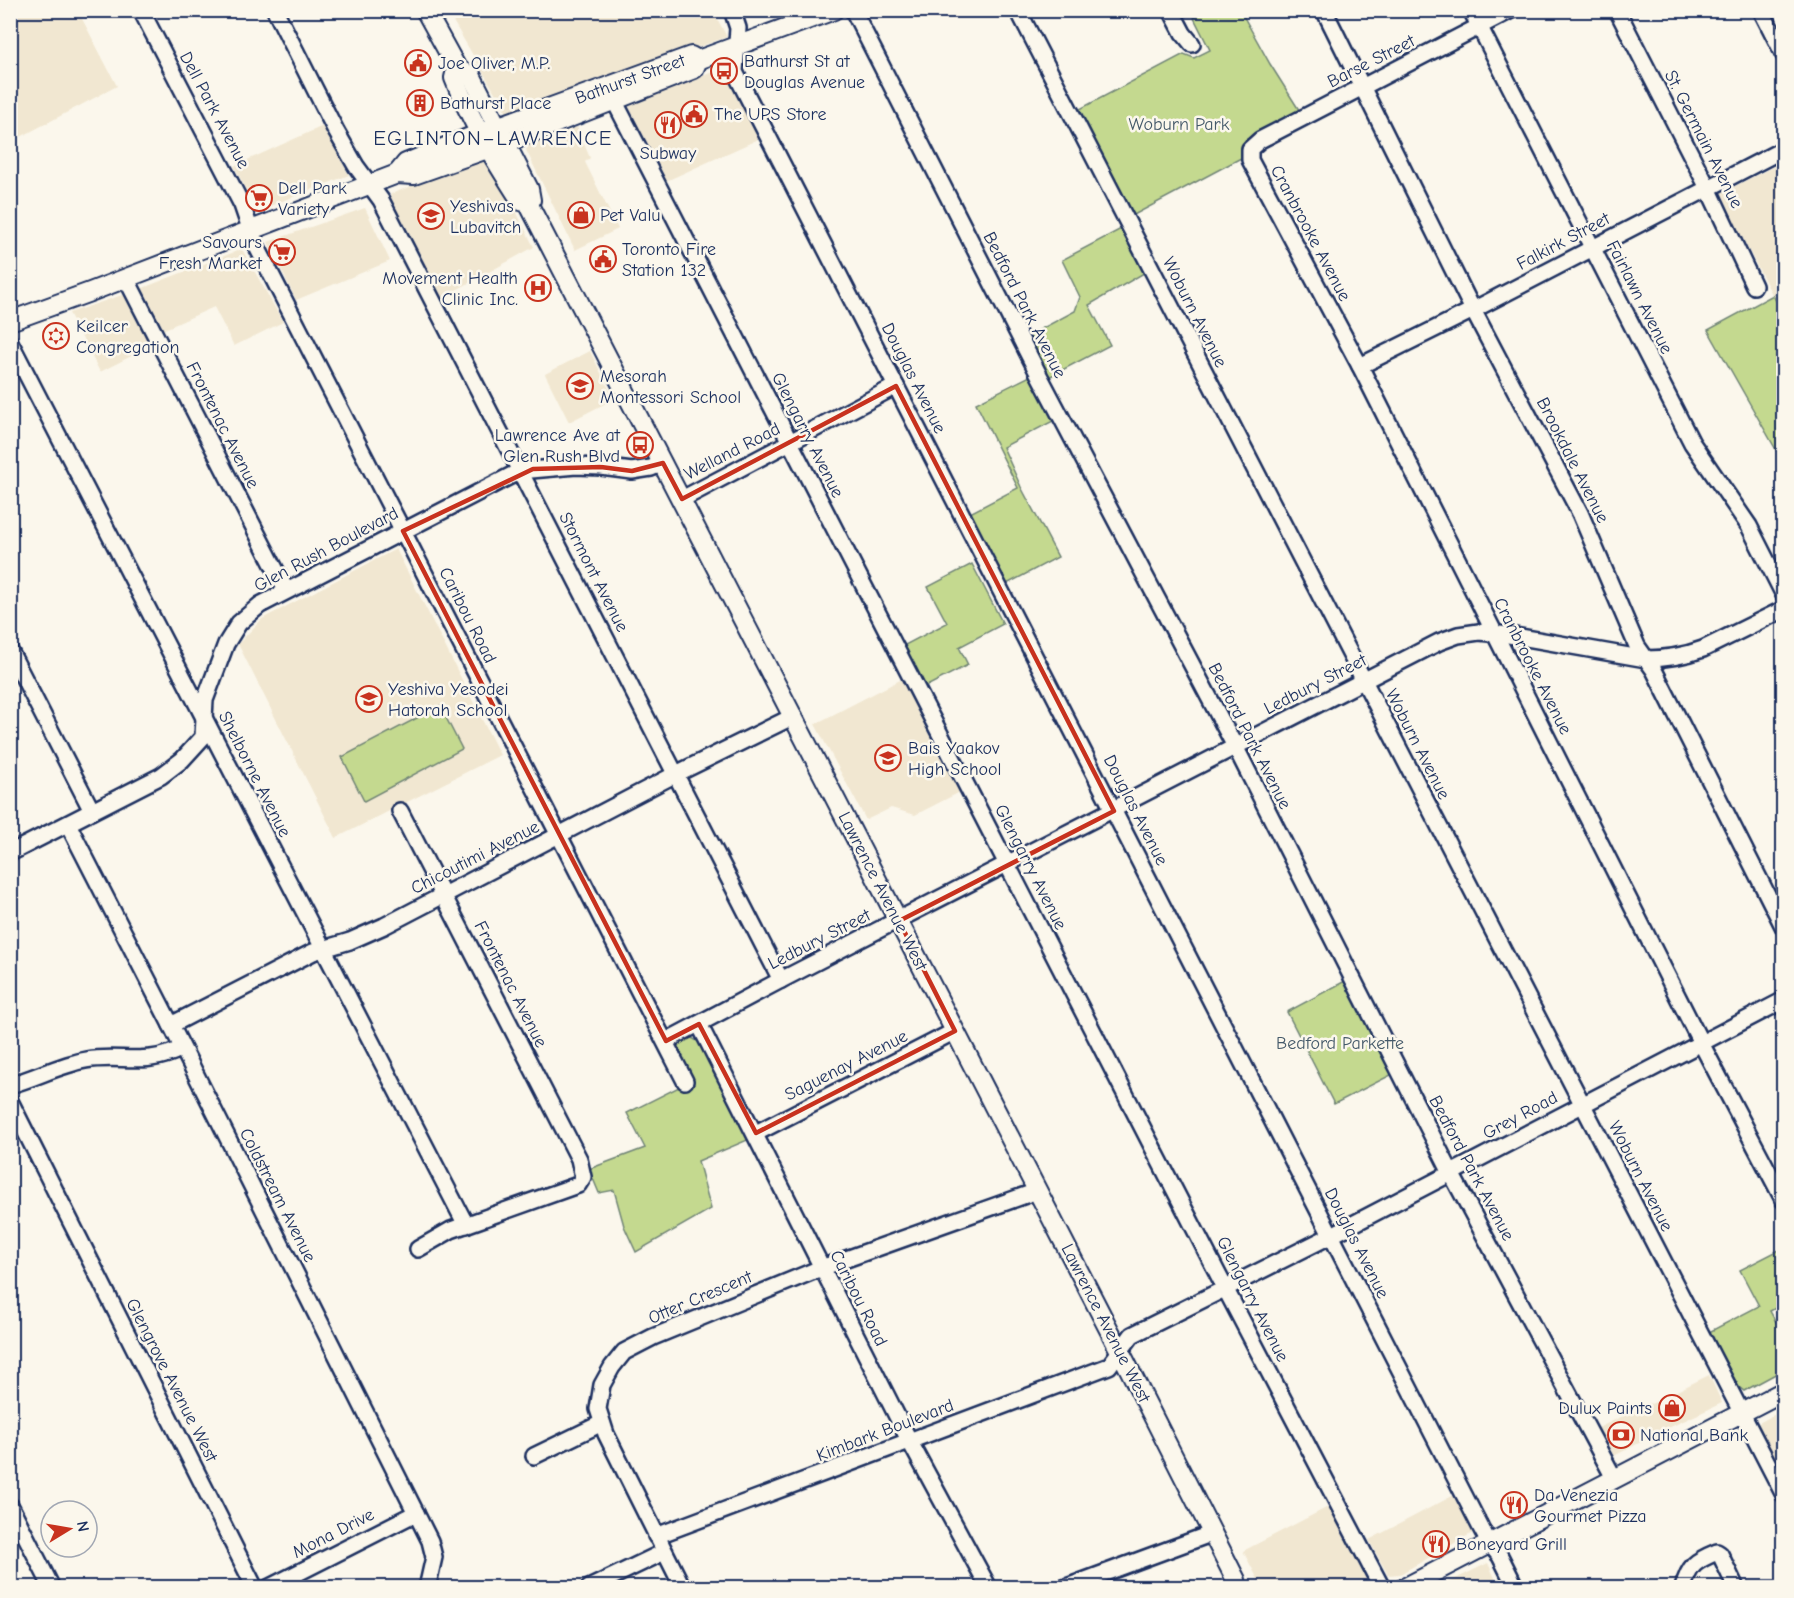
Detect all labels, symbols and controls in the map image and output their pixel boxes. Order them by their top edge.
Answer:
street label: Barse Street [1324,30,1419,92]
street label: Dell Park Avenue [175,48,254,172]
public building icon: Joe Oliver, M.P. [403,48,433,78]
street label: Bathurst Street [572,50,689,109]
place label: Bathurst St at Douglas Avenue [744,51,865,93]
place label: Joe Oliver, M.P. [438,53,551,74]
bus stop icon: Bathurst St at Douglas Avenue [709,56,739,86]
street label: St. Germain Avenue [1660,67,1747,212]
building icon: Bathurst Place [405,88,435,118]
place label: Bathurst Place [440,93,551,114]
public building icon: The UPS Store [679,99,709,129]
place label: The UPS Store [714,104,826,125]
restaurant icon: Subway [653,110,683,140]
park label: Woburn Park [1129,114,1230,135]
district label: EGLINTON–LAWRENCE [373,126,613,150]
place label: Subway [640,143,697,164]
street label: Cranbrooke Avenue [1266,162,1355,305]
place label: Dell Park Variety [278,178,347,220]
supermarket icon: Dell Park Variety [244,183,274,213]
place label: Yeshivas Lubavitch [450,196,521,238]
shop icon: Pet Valu [566,200,596,230]
school or university icon: Yeshivas Lubavitch [416,201,446,231]
place label: Pet Valu [600,205,661,226]
street label: Falkirk Street [1513,208,1614,275]
street label: Bedford Park Avenue [979,229,1071,382]
place label: Savours Fresh Market [159,232,263,274]
supermarket icon: Savours Fresh Market [267,237,297,267]
street label: Fairlawn Avenue [1602,237,1677,358]
place label: Toronto Fire Station 132 [622,239,716,281]
public building icon: Toronto Fire Station 132 [588,244,618,274]
street label: Woburn Avenue [1158,253,1231,371]
place label: Movement Health Clinic Inc. [382,268,518,310]
hospital icon: Movement Health Clinic Inc. [523,273,553,303]
place label: Keilcer Congregation [76,316,179,358]
street label: Douglas Avenue [877,319,950,437]
synagogue icon: Keilcer Congregation [41,321,71,351]
street label: Frontenac Avenue [182,358,263,492]
place label: Mesorah Montessori School [600,366,741,408]
street label: Glengarry Avenue [767,369,848,501]
school or university icon: Mesorah Montessori School [565,371,595,401]
street label: Brookdale Avenue [1532,394,1613,526]
street label: Welland Road [681,418,784,485]
place label: Lawrence Ave at Glen Rush Blvd [495,425,621,467]
bus stop icon: Lawrence Ave at Glen Rush Blvd [625,430,655,460]
street label: Glen Rush Boulevard [251,503,402,596]
street label: Stormont Avenue [554,509,633,636]
street label: Caribou Road [434,564,501,667]
street label: Cranbrooke Avenue [1489,594,1576,738]
street label: Ledbury Street [1260,649,1371,719]
street label: Bedford Park Avenue [1204,660,1296,813]
place label: Yeshiva Yesodei Hatorah School [388,679,509,721]
school or university icon: Yeshiva Yesodei Hatorah School [354,684,384,714]
street label: Woburn Avenue [1381,685,1454,803]
street label: Shelborne Avenue [214,708,295,841]
place label: Bais Yaakov High School [908,738,1002,780]
school or university icon: Bais Yaakov High School [873,743,903,773]
street label: Douglas Avenue [1099,751,1172,869]
street label: Glengarry Avenue [990,801,1071,933]
street label: Lawrence Avenue West [833,808,932,975]
street label: Chicoutimi Avenue [408,816,543,899]
street label: Ledbury Street [764,904,875,974]
street label: Frontenac Avenue [470,917,551,1051]
street label: Saguenay Avenue [781,1025,911,1105]
park label: Bedford Parkette [1276,1033,1404,1054]
street label: Grey Road [1479,1087,1561,1144]
street label: Bedford Park Avenue [1424,1092,1519,1244]
street label: Woburn Avenue [1604,1117,1677,1235]
street label: Coldstream Avenue [235,1125,320,1266]
street label: Douglas Avenue [1320,1184,1393,1302]
street label: Glengarry Avenue [1212,1233,1293,1365]
street label: Lawrence Avenue West [1056,1240,1155,1407]
street label: Caribou Road [825,1247,892,1350]
street label: Otter Crescent [645,1266,756,1329]
street label: Glengrove Avenue West [121,1295,222,1466]
shop icon: Dulux Paints [1657,1393,1687,1423]
street label: Kimbark Boulevard [814,1395,957,1466]
place label: Dulux Paints [1559,1398,1652,1419]
bank icon: National Bank [1606,1420,1636,1450]
place label: National Bank [1640,1425,1748,1446]
place label: Da Venezia Gourmet Pizza [1534,1485,1646,1527]
restaurant icon: Da Venezia Gourmet Pizza [1499,1490,1529,1520]
north arrow [39,1499,99,1559]
street label: Mona Drive [289,1504,377,1563]
text: N [73,1519,93,1533]
restaurant icon: Boneyard Grill [1421,1529,1451,1559]
place label: Boneyard Grill [1456,1534,1567,1555]

